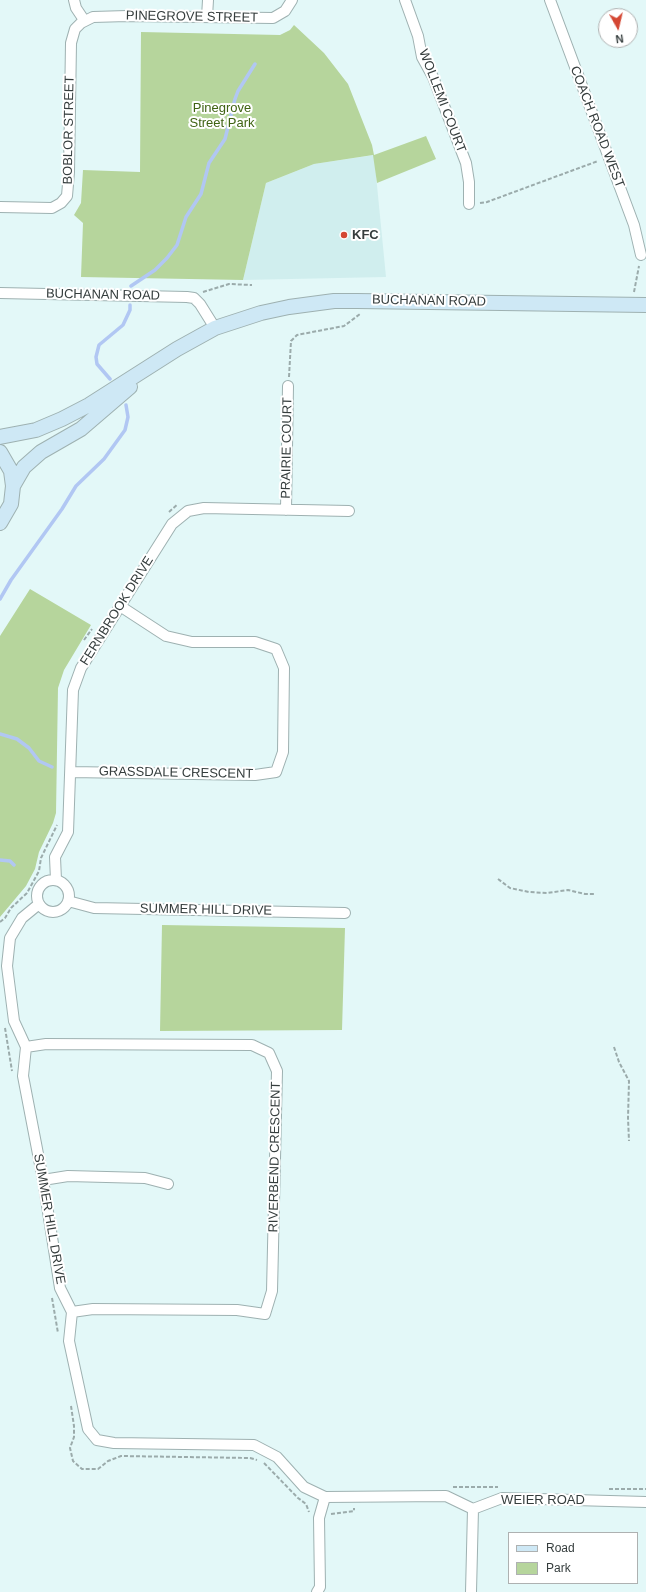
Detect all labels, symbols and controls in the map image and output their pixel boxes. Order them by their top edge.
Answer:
street label: PINEGROVE STREET [126,8,258,26]
north arrow [598,8,638,48]
text: N [615,32,624,45]
street label: WOLLEMI COURT [415,47,469,155]
street label: COACH ROAD WEST [567,64,627,190]
street label: BOBLOR STREET [60,75,78,185]
park label: Pinegrove Street Park [189,100,255,131]
place label: KFC [352,227,379,243]
marker: KFC [339,230,349,240]
street label: BUCHANAN ROAD [46,286,160,304]
street label: BUCHANAN ROAD [372,292,486,310]
street label: PRAIRIE COURT [278,397,296,499]
street label: FERNBROOK DRIVE [77,554,157,668]
street label: GRASSDALE CRESCENT [99,764,253,782]
street label: SUMMER HILL DRIVE [140,901,272,919]
street label: RIVERBEND CRESCENT [266,1081,284,1233]
street label: SUMMER HILL DRIVE [30,1153,68,1285]
street label: WEIER ROAD [501,1492,585,1508]
legend [508,1532,638,1584]
text: Road [546,1541,575,1555]
text: Park [546,1561,571,1575]

